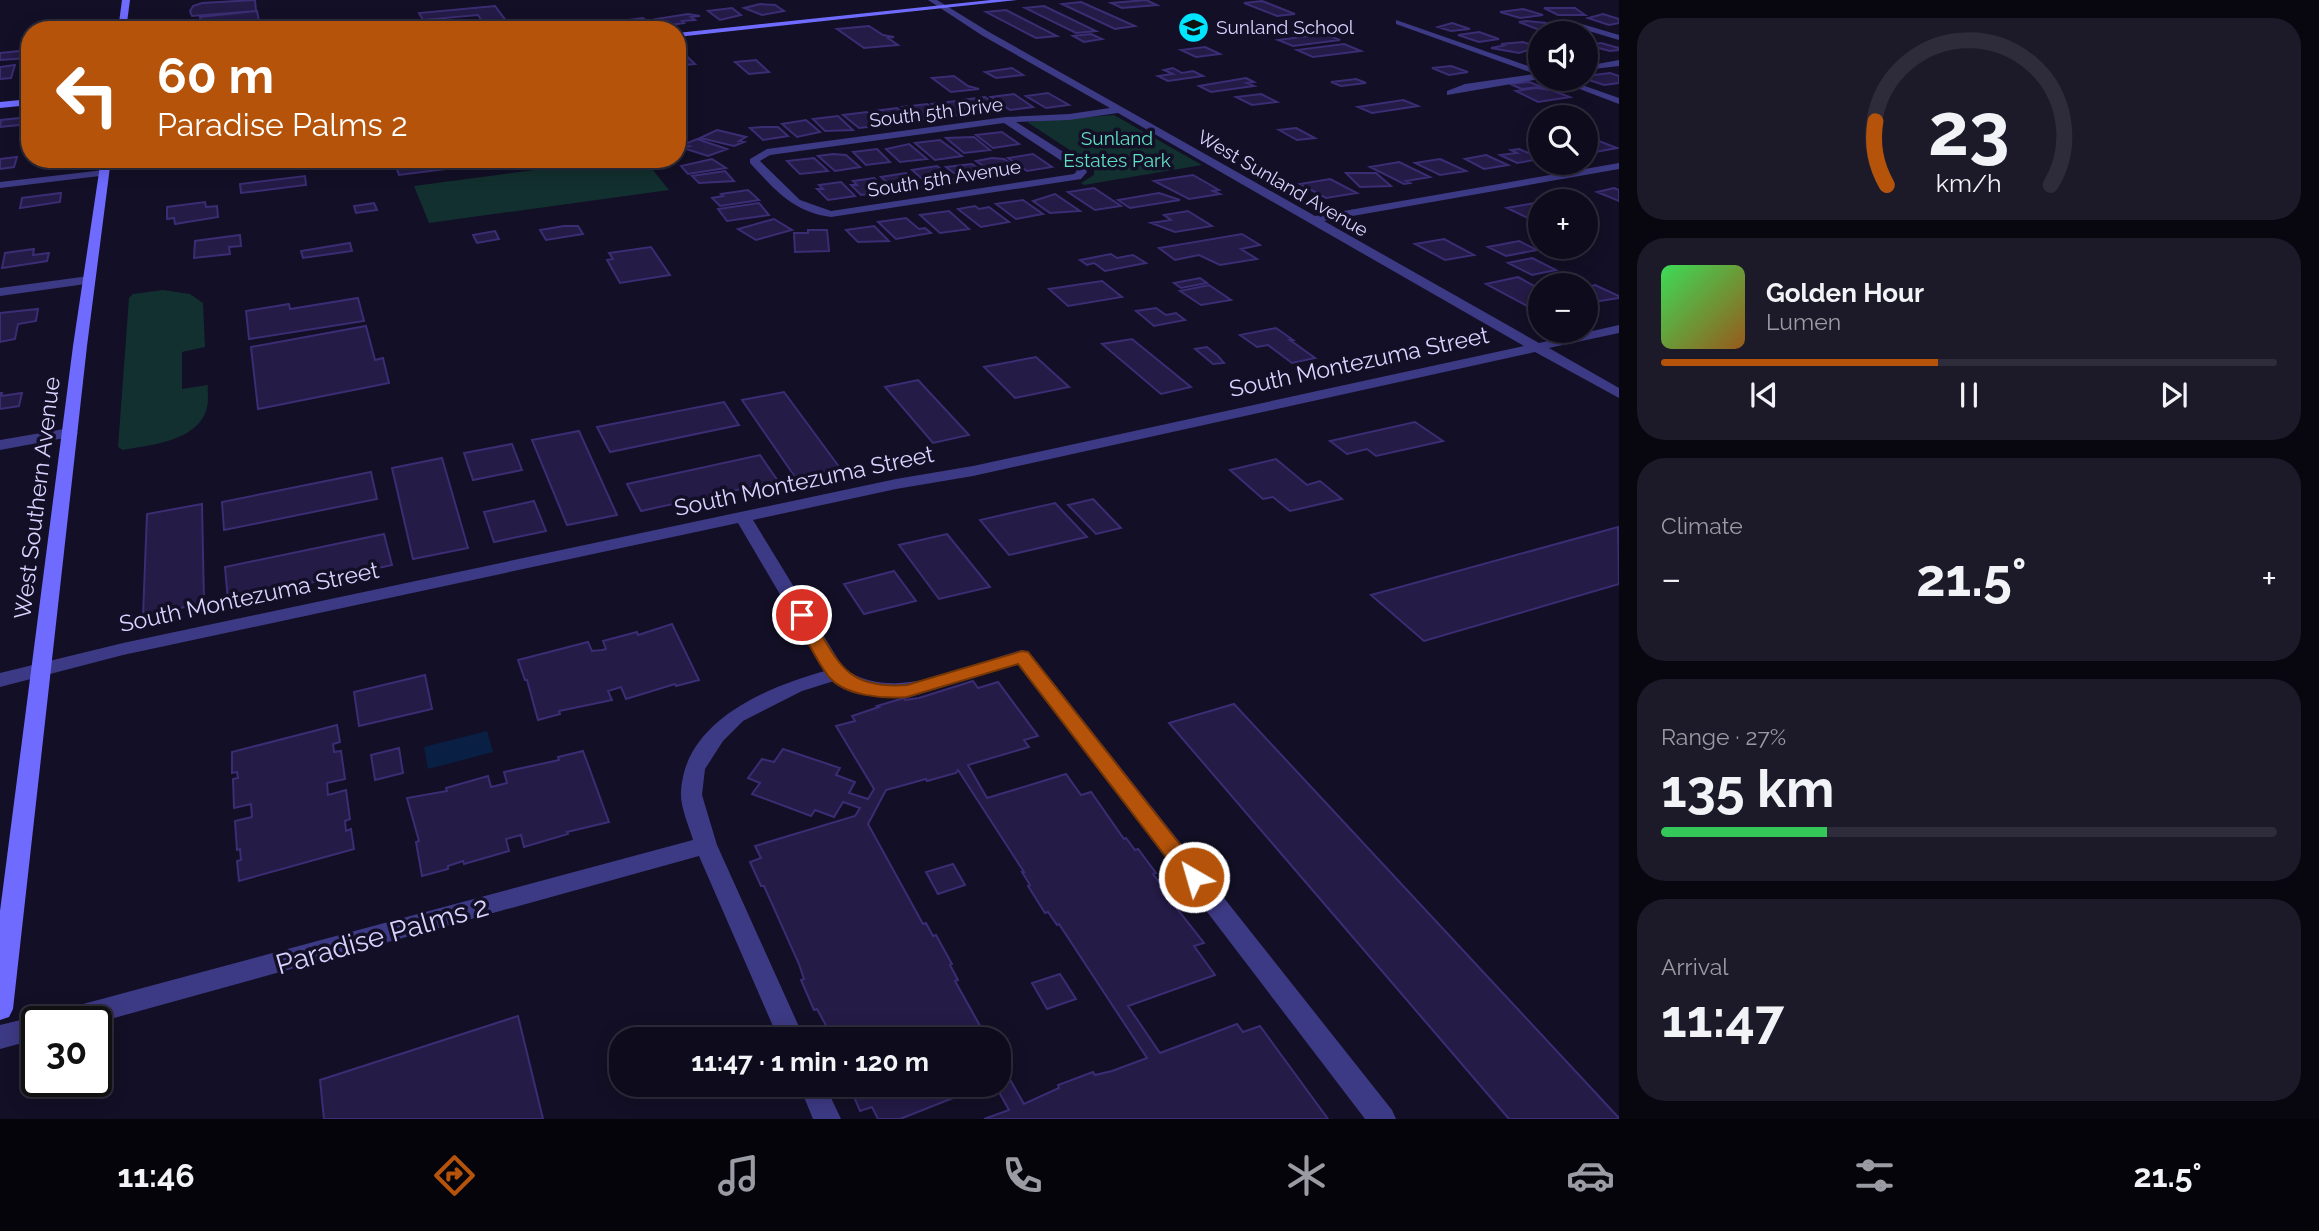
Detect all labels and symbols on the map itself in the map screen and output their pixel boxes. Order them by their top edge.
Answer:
school or university icon: Sunland School [1176,10,1210,44]
place label: Sunland School [1216,16,1355,38]
street label: South 5th Drive [868,93,1004,131]
street label: West Sunland Avenue [1194,125,1372,241]
park label: Sunland Estates Park [1063,127,1171,171]
street label: South 5th Avenue [866,155,1022,201]
street label: South Montezuma Street [1227,321,1491,402]
street label: West Southern Avenue [8,375,65,621]
street label: South Montezuma Street [672,440,936,521]
street label: South Montezuma Street [117,556,381,637]
pin [772,585,832,645]
position arrow [1157,840,1231,914]
street label: Paradise Palms 2 [272,889,492,982]
speed limit sign: 30 [21,1006,112,1097]

